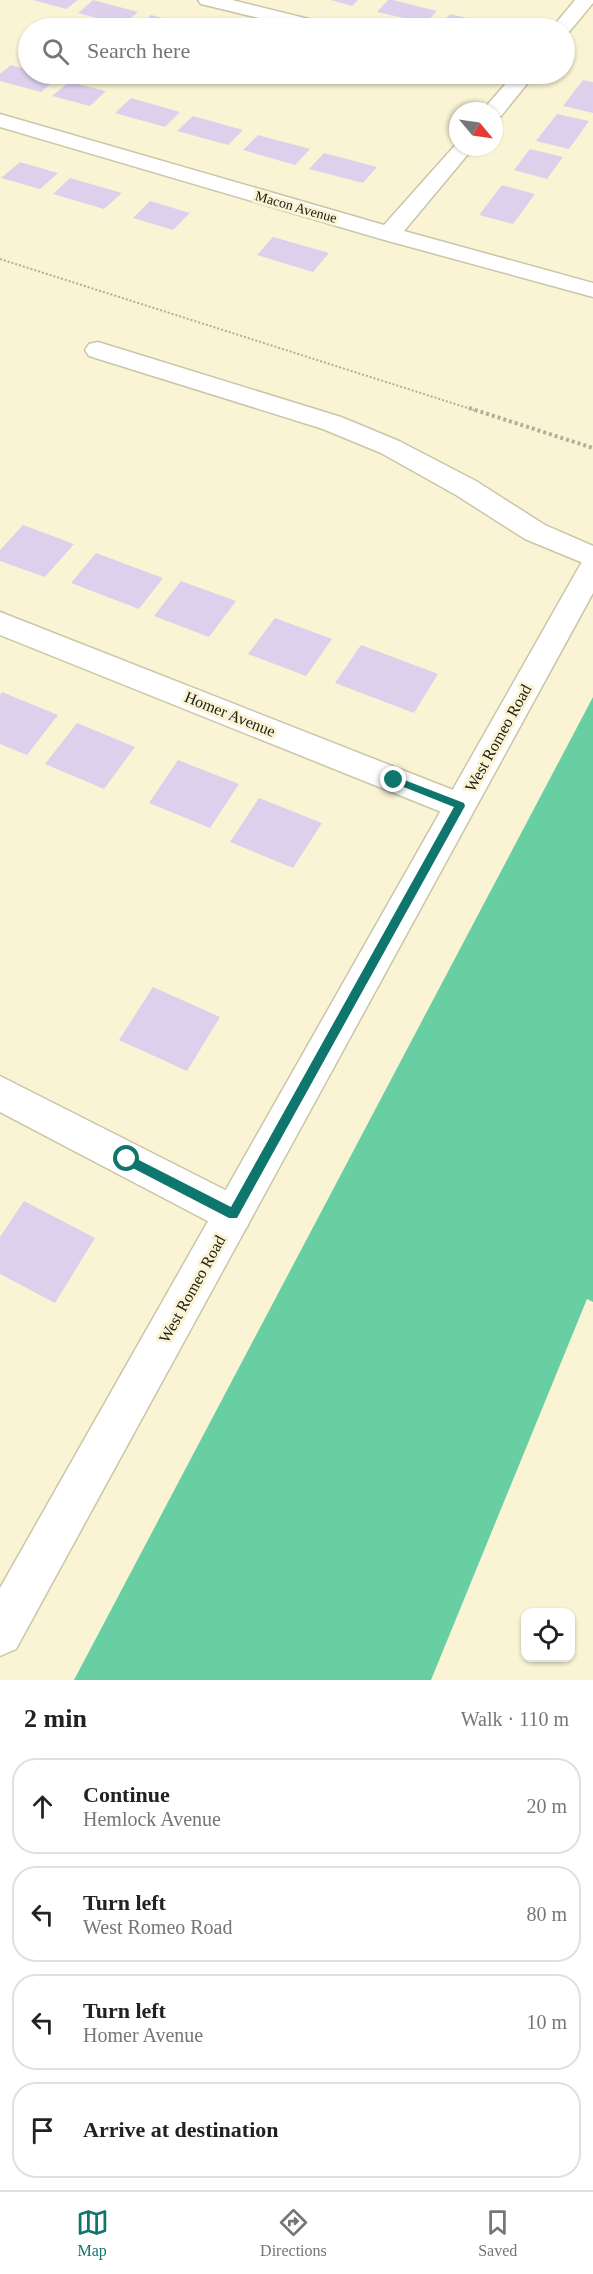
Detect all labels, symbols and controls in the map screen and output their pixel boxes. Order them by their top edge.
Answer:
search box [18,18,575,84]
icon: search [39,35,72,68]
text: Search here [87,38,190,63]
north arrow [449,102,503,156]
street label: Macon Avenue [254,188,338,226]
street label: West Romeo Road [462,682,534,794]
street label: Homer Avenue [182,688,278,740]
route end [380,766,406,792]
route start [113,1145,139,1171]
street label: West Romeo Road [156,1233,228,1345]
map controls [521,1608,575,1662]
button: locate [521,1608,575,1662]
text: 2 min [24,1704,87,1733]
text: Walk · 110 m [461,1708,569,1730]
text: Continue [83,1782,170,1807]
icon: ahead [26,1790,59,1823]
text: 20 m [526,1795,567,1817]
text: Hemlock Avenue [83,1808,221,1830]
text: Turn left [83,1890,166,1915]
icon: left [26,1898,59,1931]
text: 80 m [526,1903,567,1925]
text: West Romeo Road [83,1916,232,1938]
text: Turn left [83,1998,166,2023]
icon: left [26,2006,59,2039]
text: 10 m [526,2011,567,2033]
text: Homer Avenue [83,2024,203,2046]
icon: arrive [26,2114,59,2147]
text: Arrive at destination [83,2117,279,2142]
tab: Map [76,2206,109,2260]
tab: Directions [260,2206,327,2260]
tab: Saved [478,2206,517,2260]

